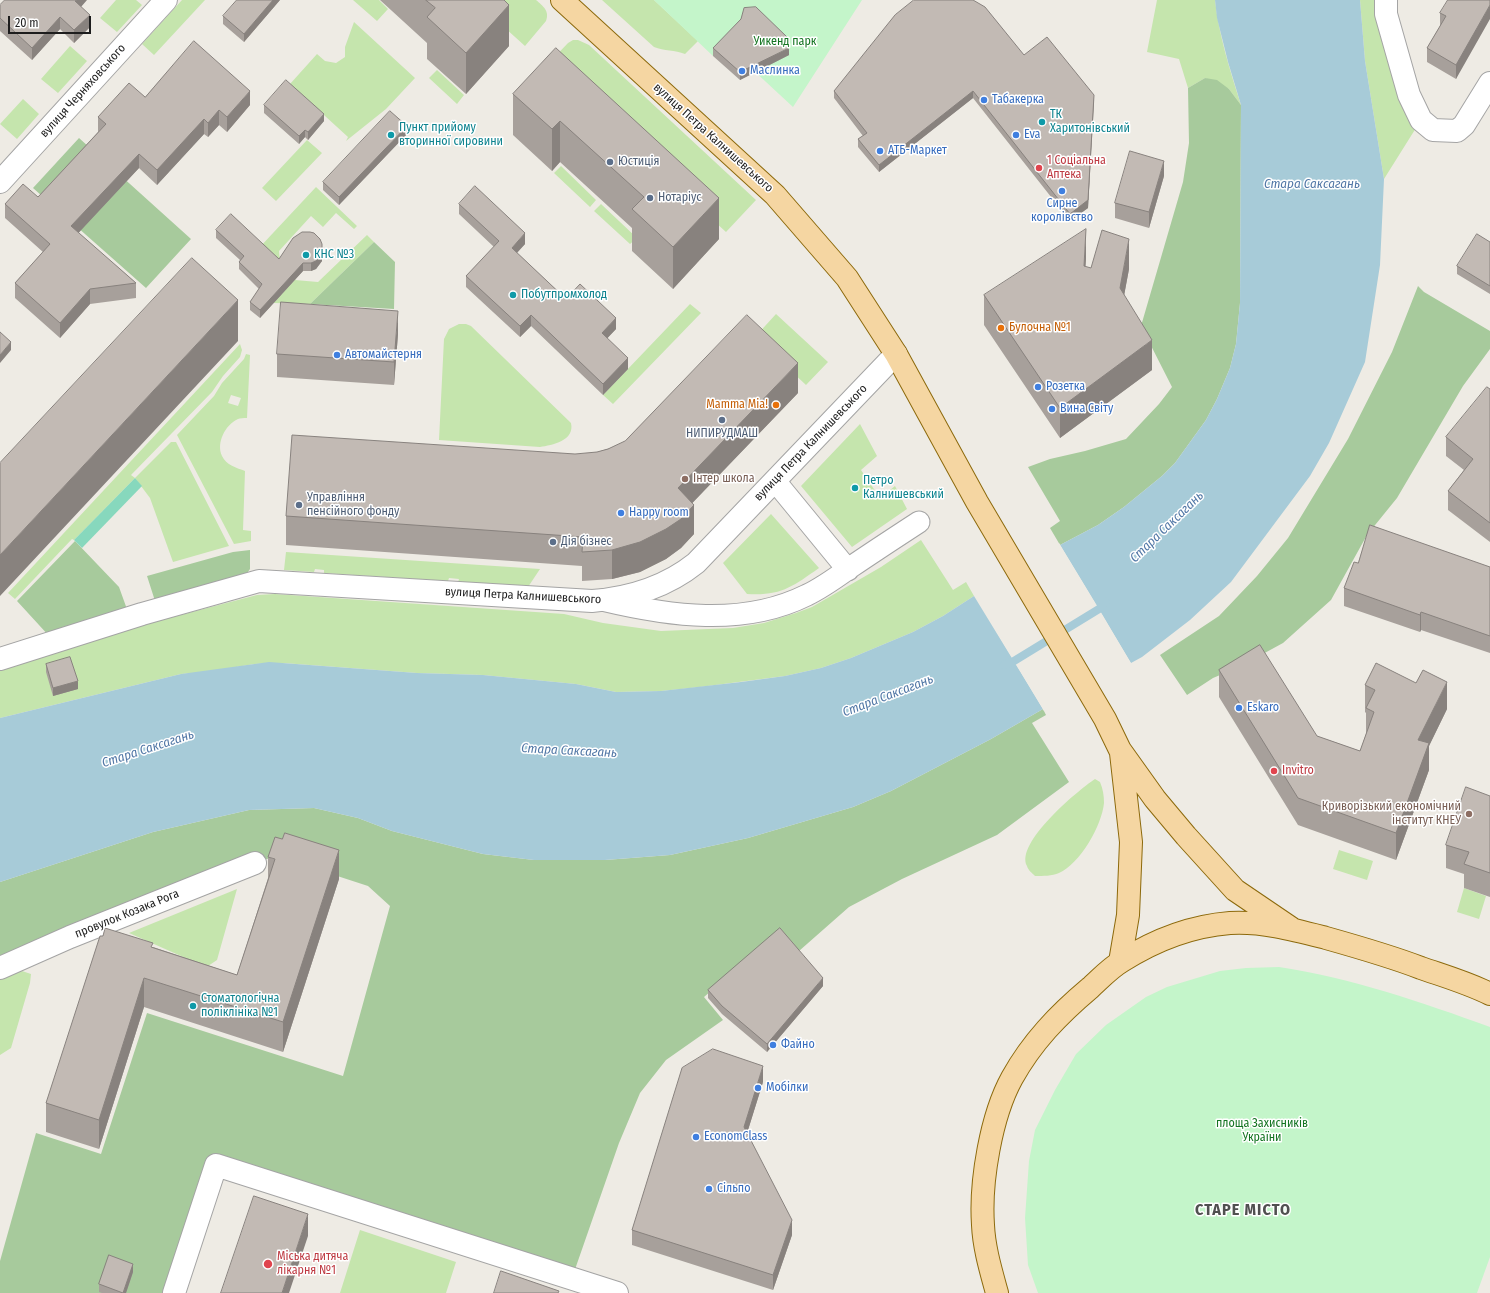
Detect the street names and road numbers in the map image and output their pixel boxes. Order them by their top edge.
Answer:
street label: вулиця Черняховського [37,41,129,141]
street label: вулиця Петра Калнишевського [650,80,776,196]
street label: вулиця Петра Калнишевського [751,382,871,504]
street label: вулиця Петра Калнишевського [445,585,601,607]
street label: провулок Козака Рога [73,887,181,941]

